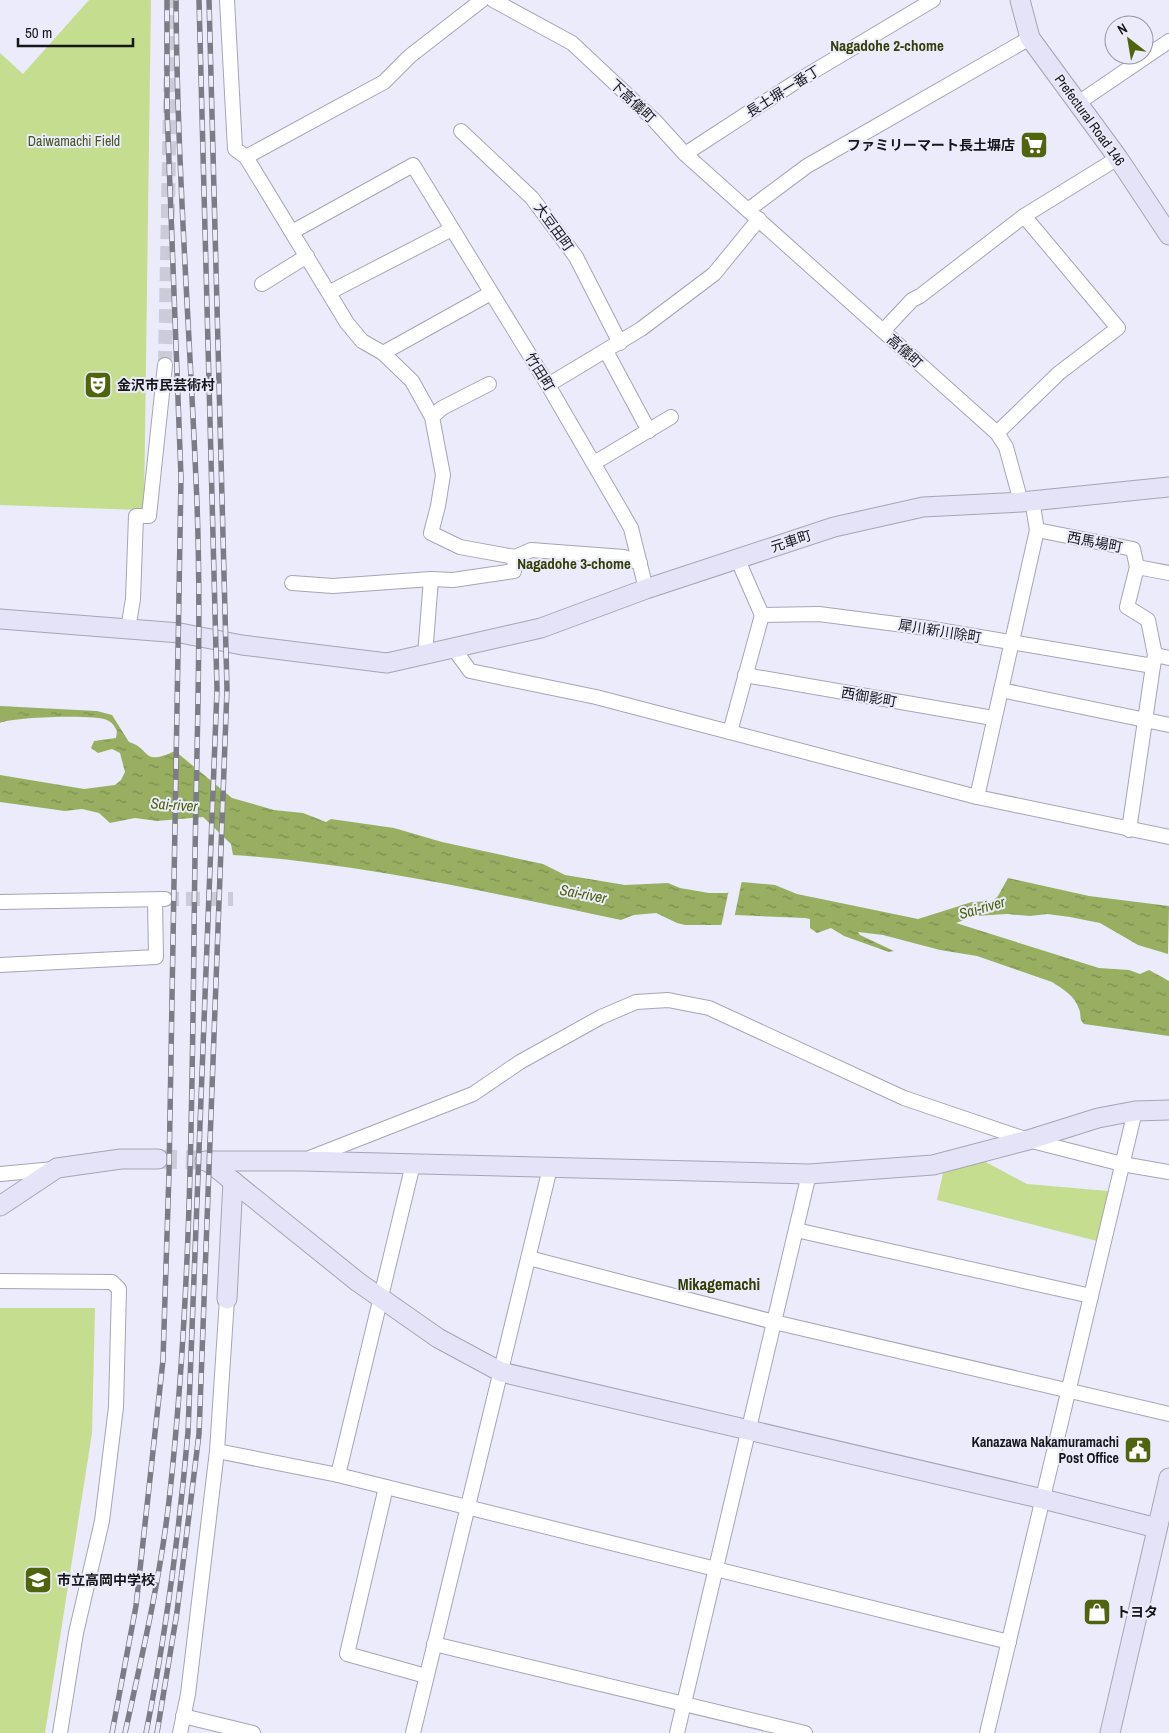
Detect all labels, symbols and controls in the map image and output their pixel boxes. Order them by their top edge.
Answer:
scale bar [18,15,132,47]
north arrow [1104,15,1154,65]
text: N [1114,19,1130,39]
text: 50 m [25,22,52,43]
district label: Nagadohe 2-chome [830,35,944,56]
street label: 長土塀一番丁 [743,61,823,121]
street label: Prefectural Road 146 [1051,71,1129,169]
street label: 下高儀町 [606,75,660,127]
supermarket icon: ファミリーマート長土塀店 [1019,130,1049,160]
park label: Daiwamachi Field [28,132,120,150]
place label: ファミリーマート長土塀店 [847,136,1015,154]
street label: 大豆田町 [530,199,578,255]
street label: 高儀町 [883,330,927,372]
street label: 竹田町 [521,349,559,395]
theatre icon: 金沢市民芸術村 [83,370,113,400]
place label: 金沢市民芸術村 [117,376,215,394]
street label: 元車町 [768,526,814,556]
street label: 西馬場町 [1066,528,1124,556]
district label: Nagadohe 3-chome [517,553,631,574]
street label: 犀川新川除町 [897,616,983,646]
street label: 西御影町 [840,683,898,711]
water label: Sai-river [150,792,199,817]
water label: Sai-river [558,879,609,908]
water label: Sai-river [956,891,1008,924]
district label: Mikagemachi [678,1273,760,1295]
place label: Kanazawa Nakamuramachi Post Office [972,1433,1119,1467]
public building icon: Kanazawa Nakamuramachi Post Office [1123,1435,1153,1465]
school or university icon: 市立高岡中学校 [23,1565,53,1595]
place label: 市立高岡中学校 [57,1571,155,1589]
shop icon: トヨタ [1082,1597,1112,1627]
place label: トヨタ [1116,1603,1158,1621]

